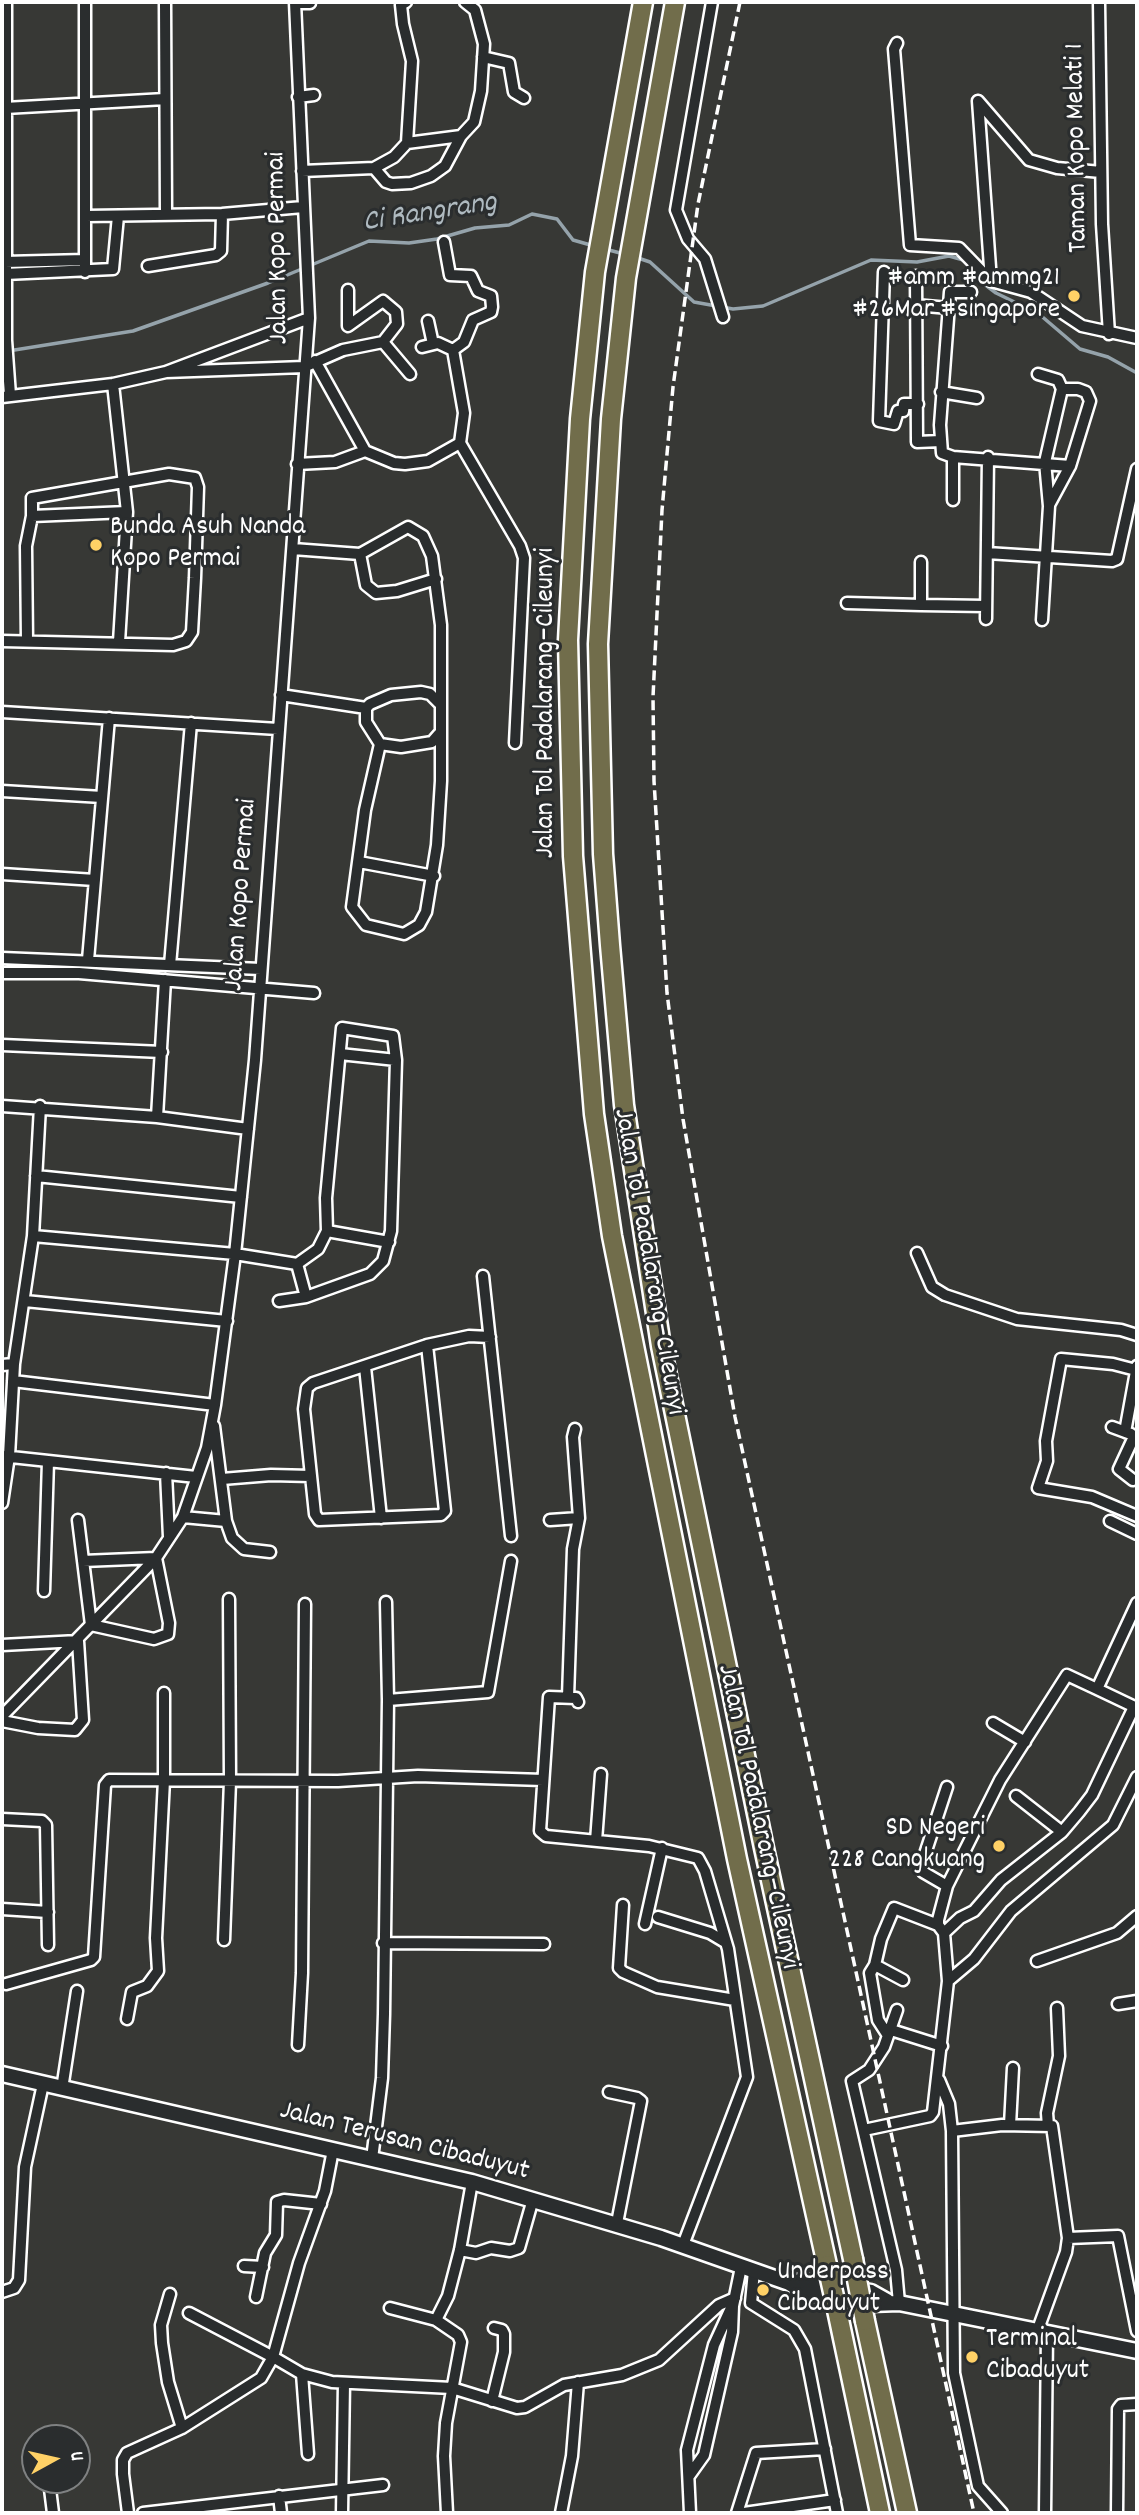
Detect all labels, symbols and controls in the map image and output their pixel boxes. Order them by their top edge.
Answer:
street label: Taman Kopo Melati 1 [1060,43,1098,253]
street label: Jalan Kopo Permai [262,151,298,345]
water label: Ci Rangrang [360,187,500,243]
place label: #amm #ammg21 #26Mar #singapore [852,263,1060,329]
marker: #amm #ammg21 #26Mar #singapore [1066,288,1082,304]
place label: Bunda Asuh Nanda Kopo Permai [110,512,305,578]
marker: Bunda Asuh Nanda Kopo Permai [88,537,104,553]
street label: Jalan Tol Padalarang–Cileunyi [531,548,565,858]
street label: Jalan Kopo Permai [220,798,266,992]
street label: Jalan Tol Padalarang–Cileunyi [603,1106,691,1418]
street label: Jalan Tol Padalarang–Cileunyi [707,1662,805,1972]
place label: SD Negeri 228 Cangkuang [829,1813,985,1879]
marker: SD Negeri 228 Cangkuang [991,1838,1007,1854]
street label: Jalan Terusan Cibaduyut [276,2096,532,2190]
place label: Underpass Cibaduyut [777,2257,889,2323]
marker: Underpass Cibaduyut [755,2282,771,2298]
place label: Terminal Cibaduyut [986,2324,1089,2390]
marker: Terminal Cibaduyut [964,2349,980,2365]
north arrow [21,2424,91,2494]
text: U [61,2450,89,2463]

